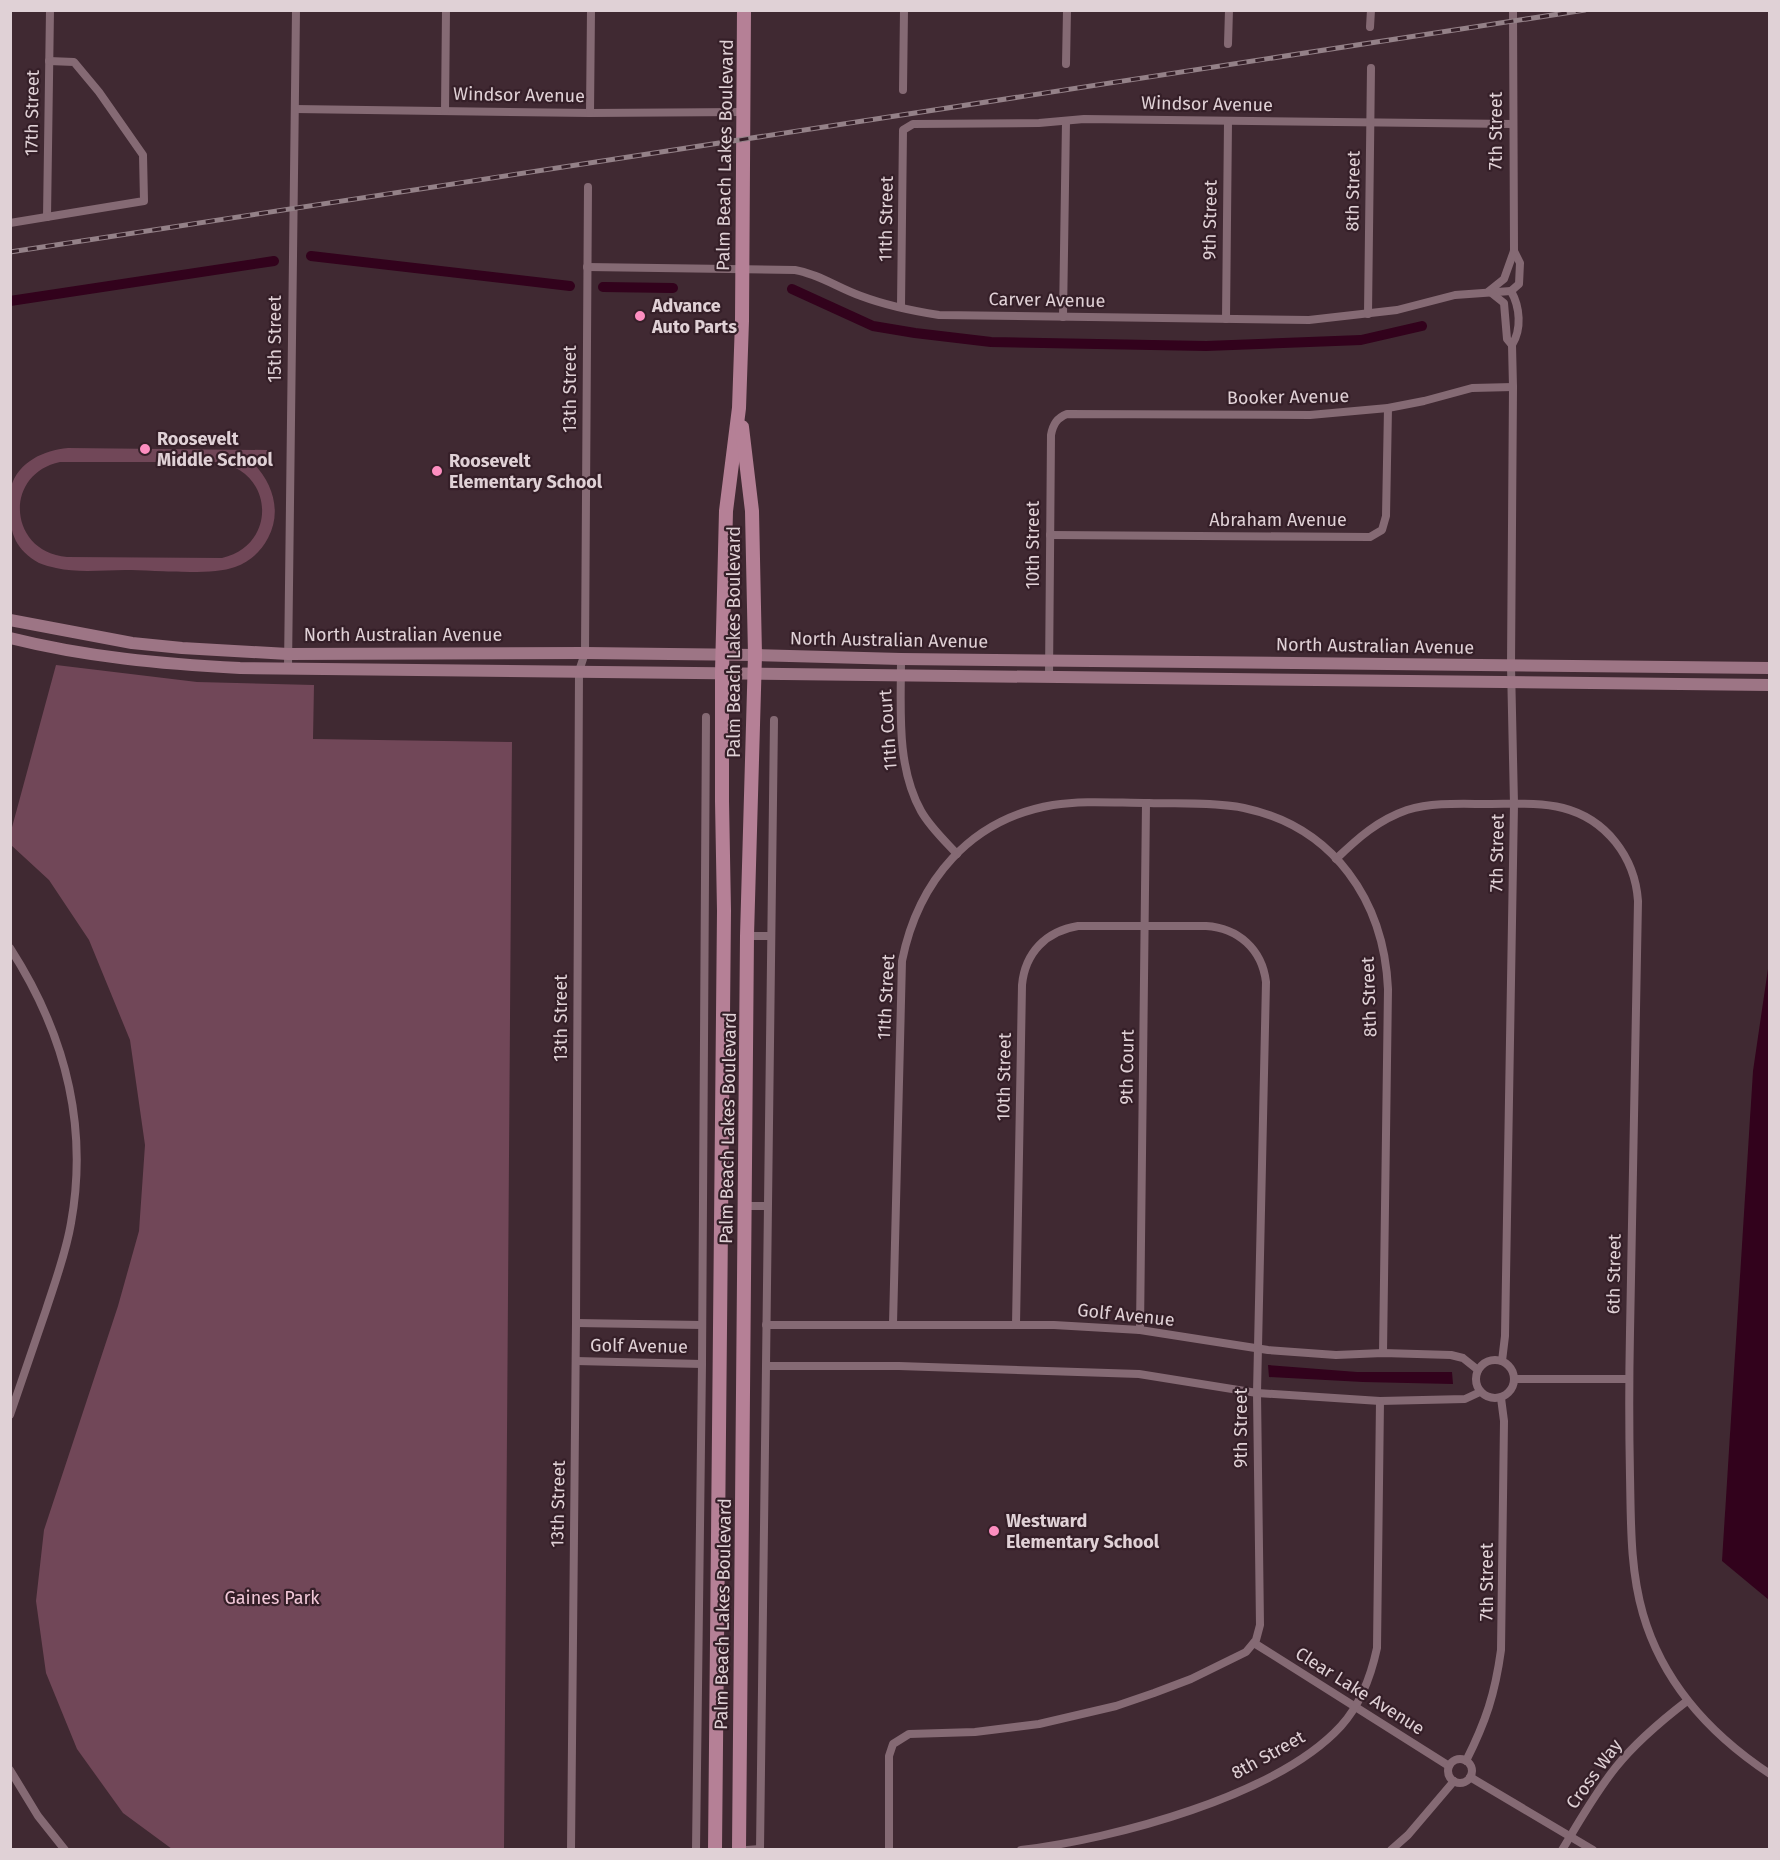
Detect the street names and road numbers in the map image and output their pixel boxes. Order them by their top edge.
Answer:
street label: Palm Beach Lakes Boulevard [712,39,738,271]
street label: 17th Street [20,69,44,156]
street label: Windsor Avenue [453,83,585,107]
street label: 7th Street [1485,91,1507,170]
street label: Windsor Avenue [1141,92,1273,116]
street label: 8th Street [1341,150,1365,231]
street label: 11th Street [874,175,898,262]
street label: 9th Street [1198,179,1222,260]
street label: Carver Avenue [988,288,1106,312]
street label: 15th Street [264,295,286,383]
street label: 13th Street [559,345,581,433]
street label: Booker Avenue [1227,385,1349,409]
street label: 10th Street [1022,500,1044,589]
street label: Abraham Avenue [1209,509,1347,531]
street label: Palm Beach Lakes Boulevard [723,526,745,758]
street label: North Australian Avenue [304,624,502,646]
street label: North Australian Avenue [790,627,988,653]
street label: North Australian Avenue [1276,633,1474,659]
street label: 11th Court [874,688,902,771]
street label: 7th Street [1485,813,1509,893]
street label: 11th Street [873,953,899,1041]
street label: 8th Street [1357,956,1381,1038]
street label: 13th Street [550,974,572,1062]
street label: Palm Beach Lakes Boulevard [715,1012,741,1244]
street label: 9th Court [1115,1029,1139,1105]
street label: 10th Street [992,1032,1016,1121]
street label: 6th Street [1602,1233,1626,1314]
street label: Golf Avenue [1076,1299,1176,1331]
street label: Golf Avenue [590,1334,688,1358]
street label: 9th Street [1230,1387,1252,1468]
street label: 13th Street [546,1460,570,1548]
street label: Palm Beach Lakes Boulevard [710,1498,736,1730]
street label: 7th Street [1476,1542,1498,1621]
street label: Clear Lake Avenue [1291,1642,1429,1740]
street label: 8th Street [1227,1726,1309,1784]
street label: Cross Way [1561,1735,1627,1813]

